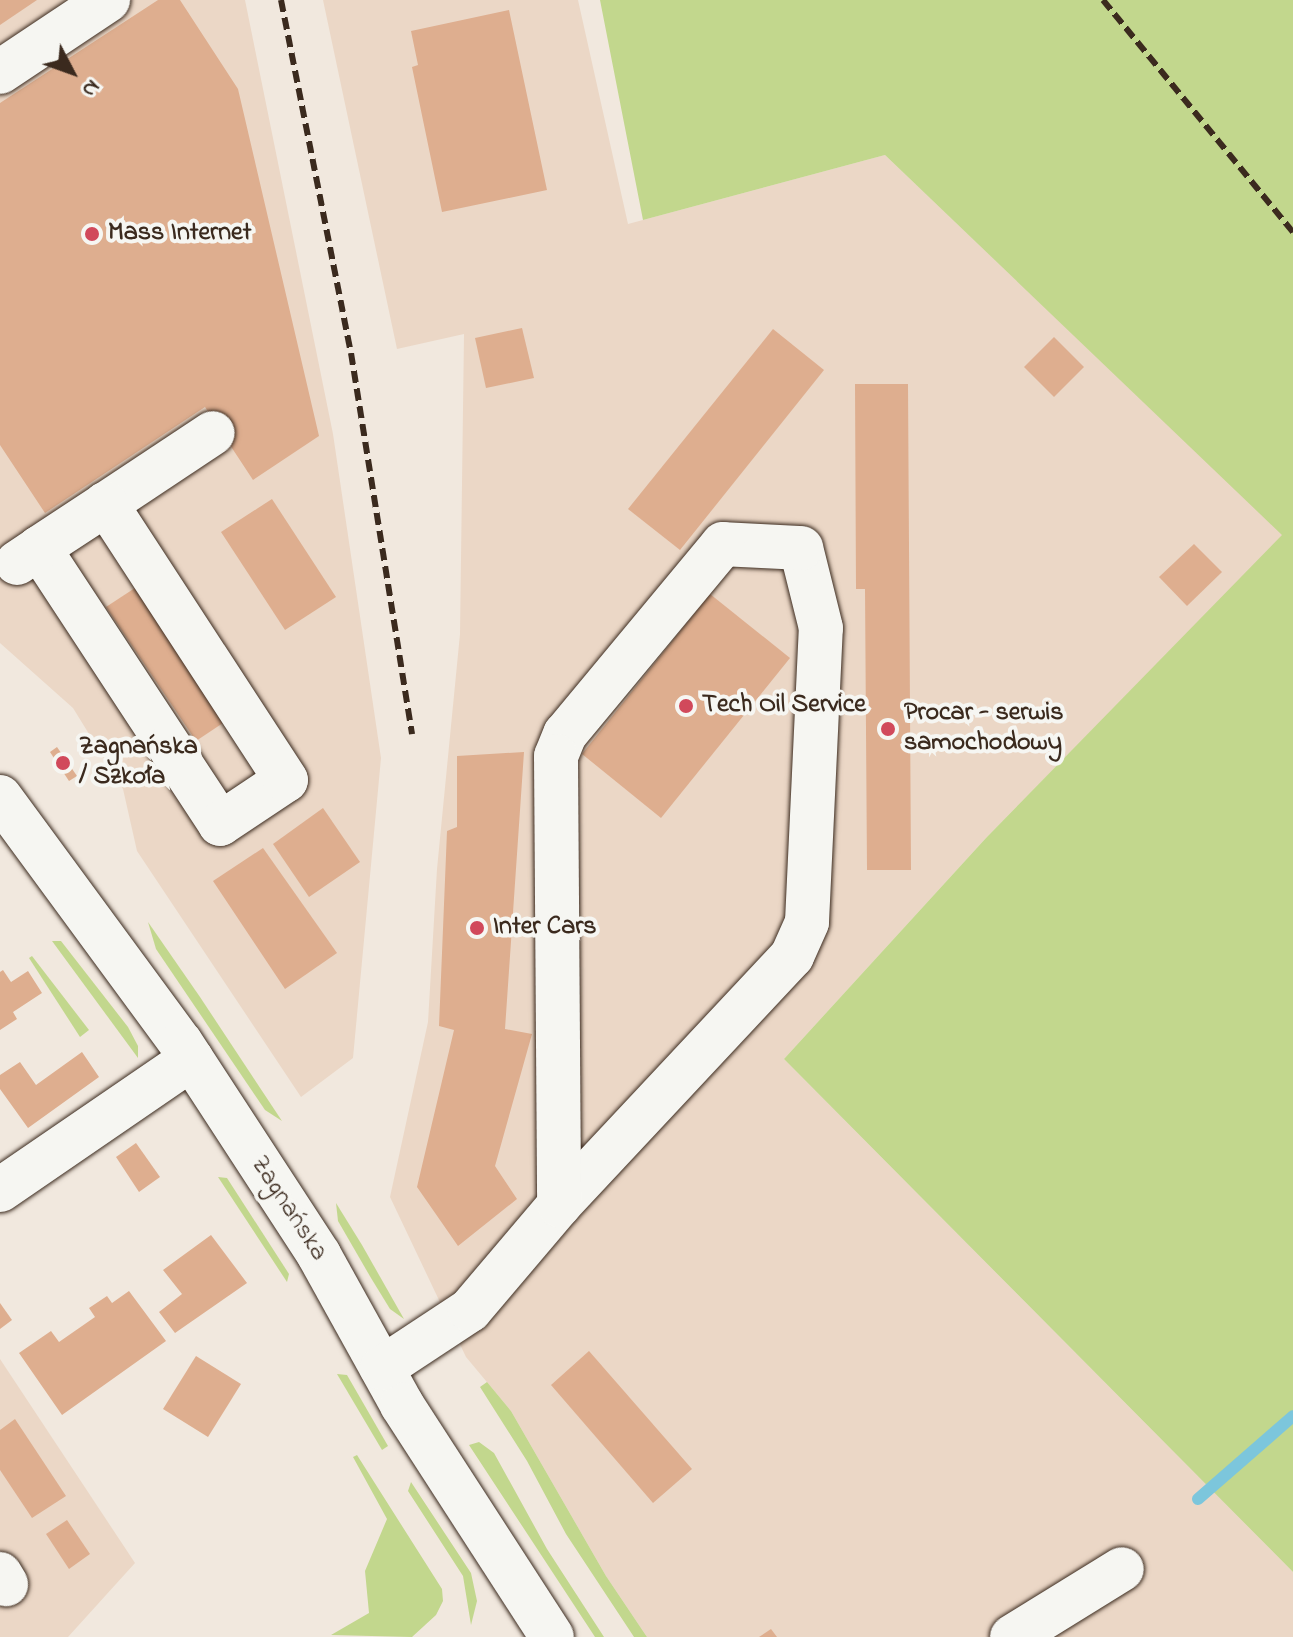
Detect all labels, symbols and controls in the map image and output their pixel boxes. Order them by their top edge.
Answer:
north arrow [32,32,112,112]
text: N [73,72,107,104]
place label: Mass Internet [108,218,251,250]
marker: Mass Internet [83,225,101,243]
place label: Tech Oil Service [702,690,866,722]
marker: Tech Oil Service [677,697,695,715]
place label: Procar - serwis samochodowy [904,698,1063,760]
marker: Procar - serwis samochodowy [879,720,897,738]
place label: Zagnańska / Szkoła [79,732,198,794]
marker: Zagnańska / Szkoła [54,754,72,772]
place label: Inter Cars [493,912,596,944]
marker: Inter Cars [468,919,486,937]
street label: Zagnańska [243,1151,333,1267]

